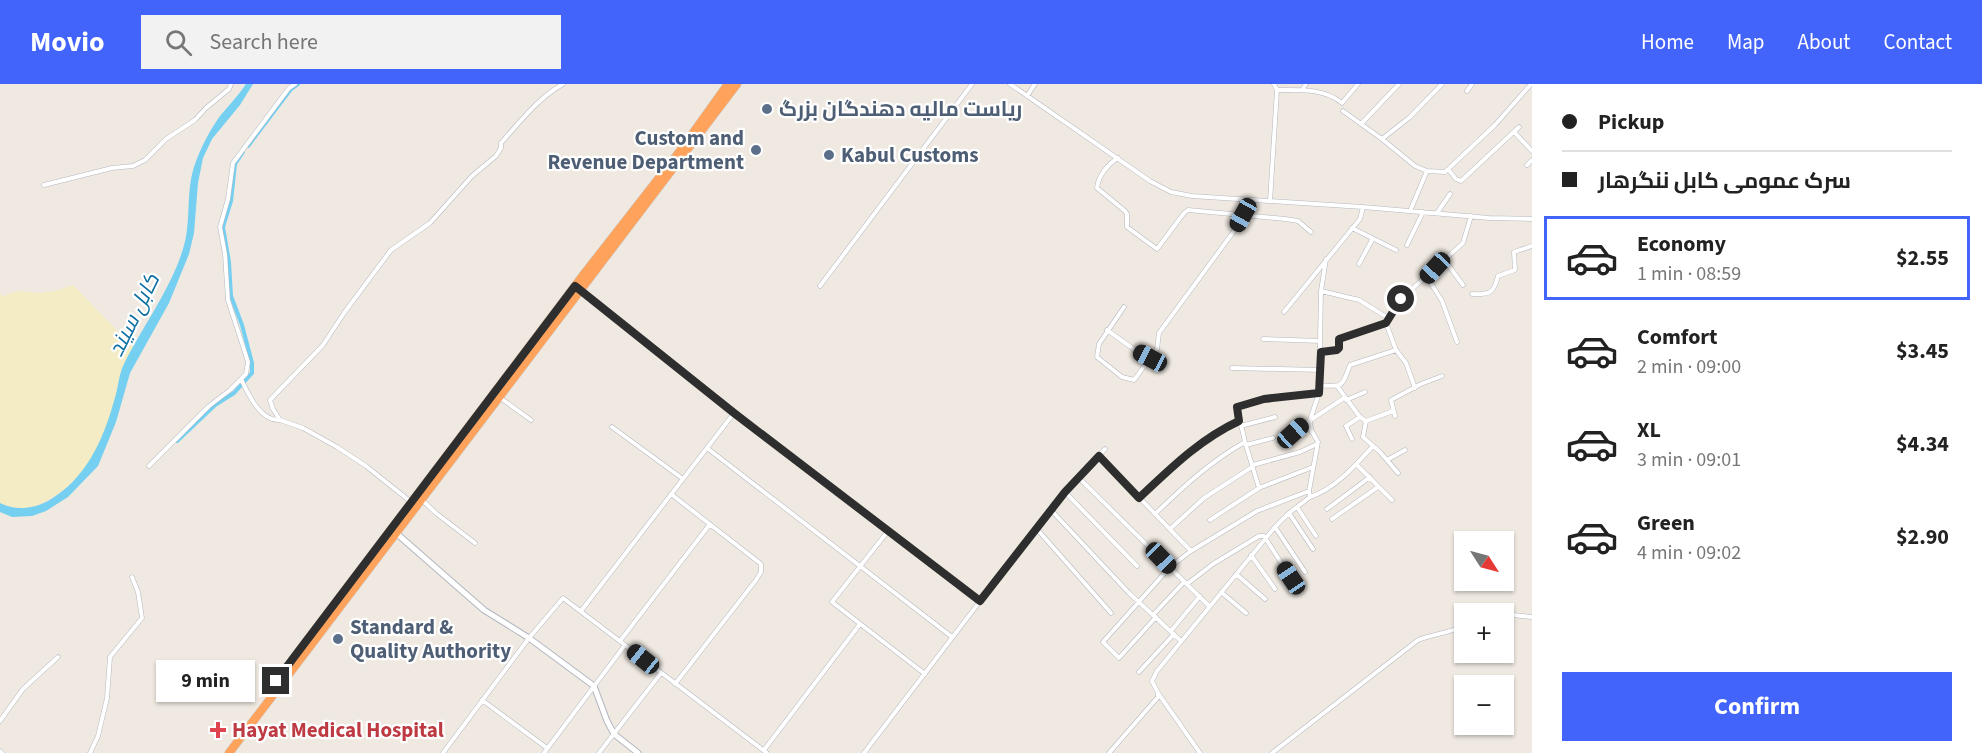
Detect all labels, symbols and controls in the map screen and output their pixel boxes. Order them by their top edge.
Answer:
search box [141,15,561,69]
text: Movio [30,22,105,62]
icon: search [162,26,195,59]
text: Search here [210,26,318,58]
text: Home [1641,27,1694,57]
text: Map [1727,27,1765,57]
text: About [1798,27,1850,57]
text: Contact [1883,27,1952,57]
place label: ریاست مالیه دهندگان بزرگ [779,94,1022,124]
marker: ریاست مالیه دهندگان بزرگ [760,102,774,116]
text: Pickup [1598,106,1664,138]
place label: Custom and Revenue Department [547,123,744,177]
place label: Kabul Customs [841,140,979,170]
marker: Custom and Revenue Department [749,143,763,157]
marker: Kabul Customs [822,148,836,162]
text: سرک عمومی کابل ننگرهار [1598,165,1851,197]
car [1226,195,1260,235]
text: Economy [1637,228,1726,260]
icon: car [1565,231,1619,285]
text: $2.55 [1896,242,1949,274]
car [1416,249,1454,287]
text: 1 min · 08:59 [1637,260,1741,288]
water label: کابل سيند [100,268,168,362]
route start [1387,285,1414,312]
text: Comfort [1637,321,1718,353]
icon: car [1565,324,1619,378]
text: $3.45 [1896,335,1949,367]
car [1130,342,1170,374]
text: 2 min · 09:00 [1637,353,1741,381]
car [1274,414,1312,452]
text: XL [1637,414,1661,446]
icon: car [1565,417,1619,471]
text: $4.34 [1896,428,1949,460]
text: 3 min · 09:01 [1637,446,1741,474]
text: Green [1637,507,1695,539]
icon: car [1565,510,1619,564]
text: $2.90 [1896,521,1949,553]
north arrow [1454,531,1514,591]
map controls [1454,531,1514,735]
car [1142,539,1180,577]
text: 4 min · 09:02 [1637,539,1741,567]
car [1273,558,1309,598]
button: + [1454,603,1514,663]
place label: Standard & Quality Authority [350,612,511,666]
marker: Standard & Quality Authority [331,632,345,646]
car [623,641,663,677]
callout: 9 min [156,660,255,702]
text: 9 min [181,667,230,695]
route end [262,667,289,694]
button: Confirm [1562,672,1952,741]
button: − [1454,675,1514,735]
place label: Hayat Medical Hospital [232,715,444,745]
marker: Hayat Medical Hospital [209,721,227,739]

